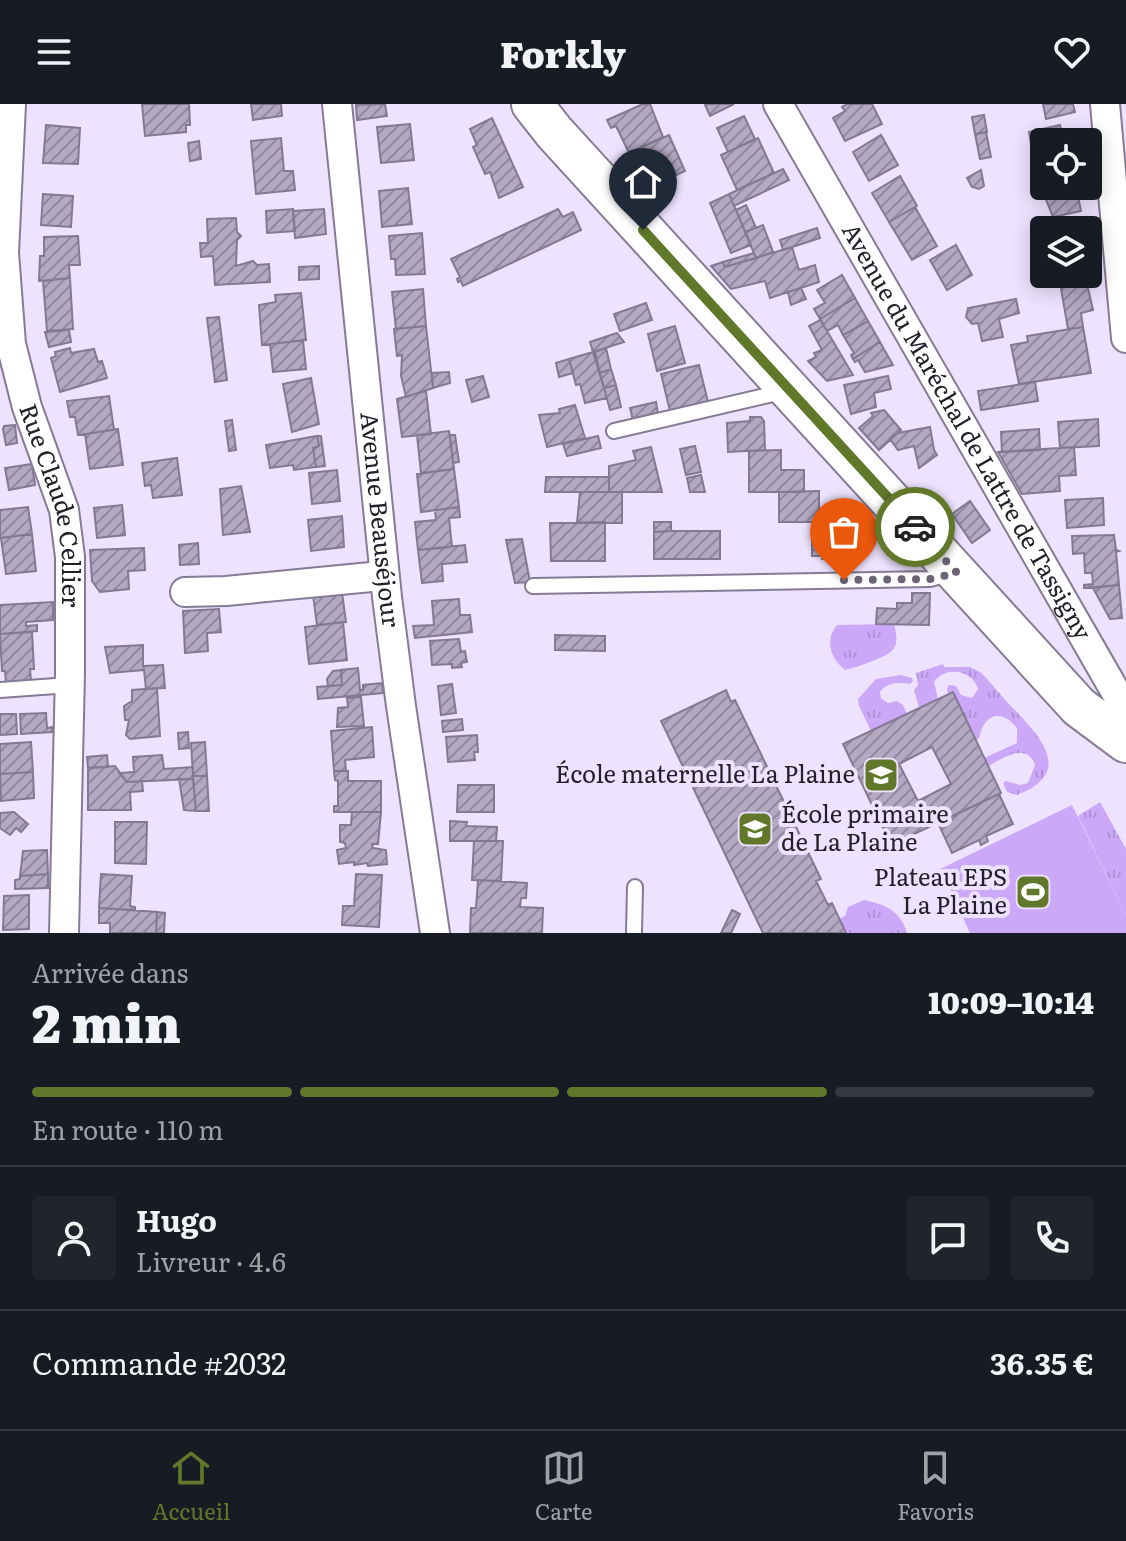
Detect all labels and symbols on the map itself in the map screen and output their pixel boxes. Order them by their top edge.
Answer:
pin [609,148,677,230]
street label: Avenue du Maréchal de Lattre de Tassigny [835,216,1102,646]
street label: Rue Claude Cellier [12,398,90,608]
street label: Avenue Beauséjour [353,410,411,630]
courier [875,487,955,567]
pin [810,498,878,580]
place label: École maternelle La Plaine [555,755,855,790]
school or university icon: École maternelle La Plaine [862,756,900,794]
place label: École primaire de La Plaine [781,795,949,858]
school or university icon: École primaire de La Plaine [736,810,774,848]
place label: Plateau EPS La Plaine [874,858,1007,921]
sports icon: Plateau EPS La Plaine [1014,873,1052,911]

